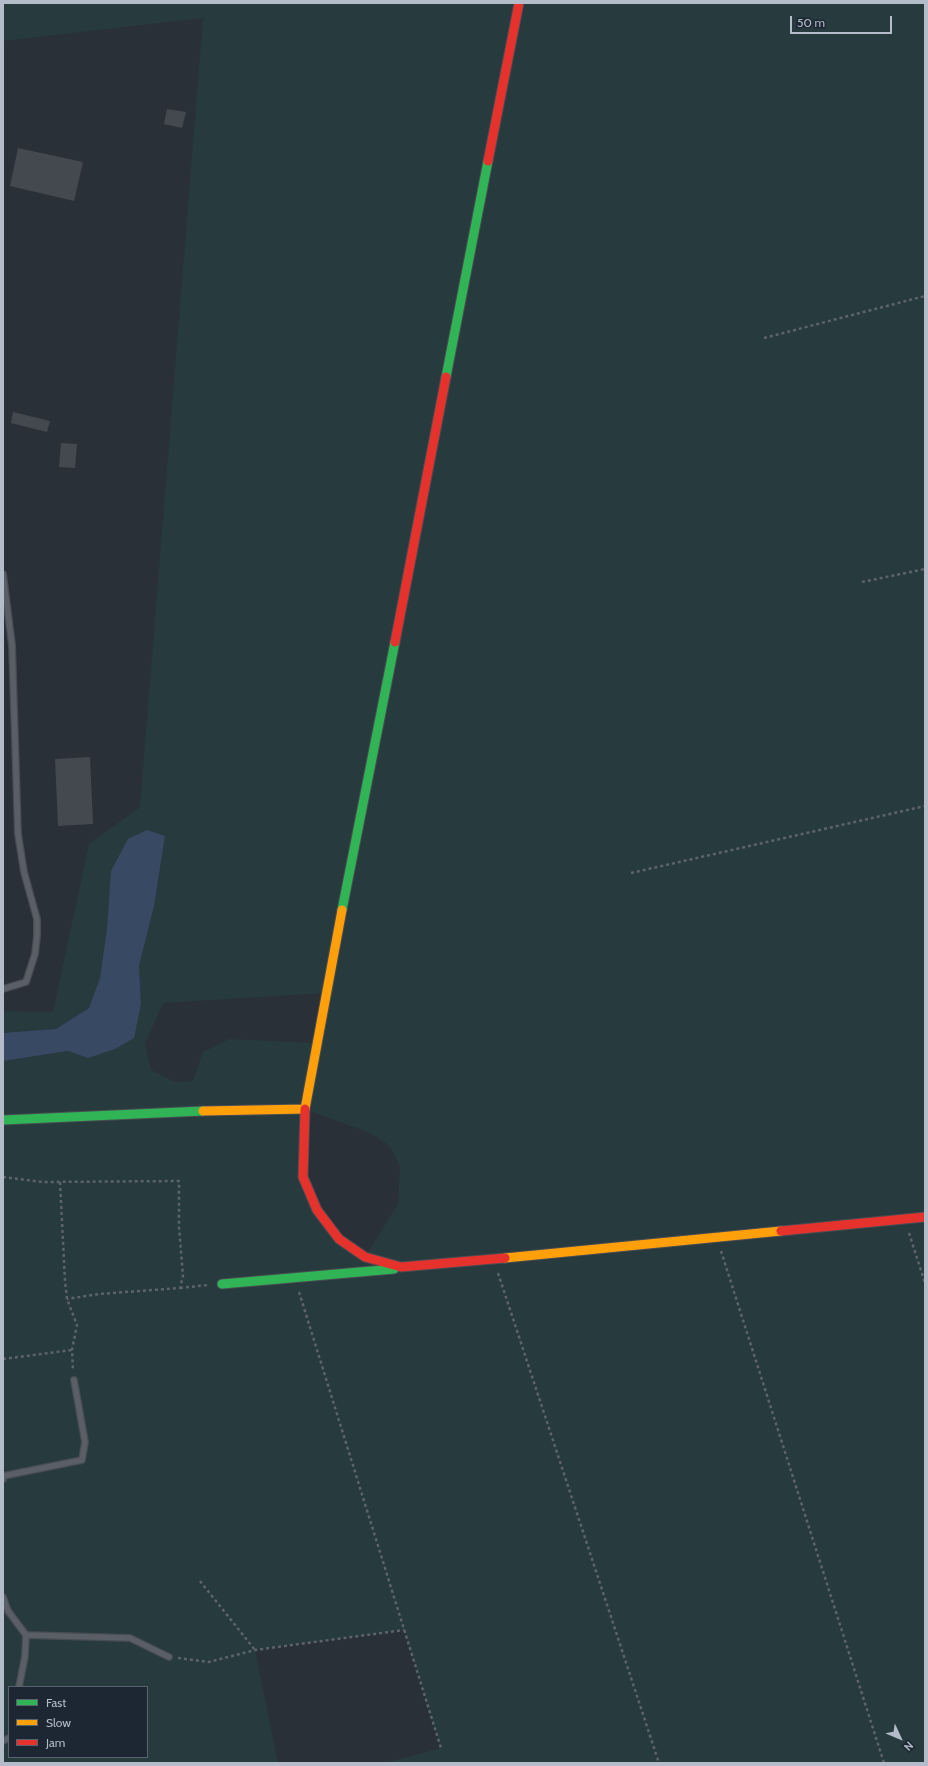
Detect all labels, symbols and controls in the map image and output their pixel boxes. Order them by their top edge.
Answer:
scale bar [792,8,894,34]
text: 50 m [797,15,825,30]
legend [8,1686,148,1758]
text: Fast [46,1695,66,1710]
text: Slow [46,1715,71,1730]
north arrow [880,1718,920,1758]
text: Jam [46,1735,65,1750]
text: N [901,1739,916,1754]

